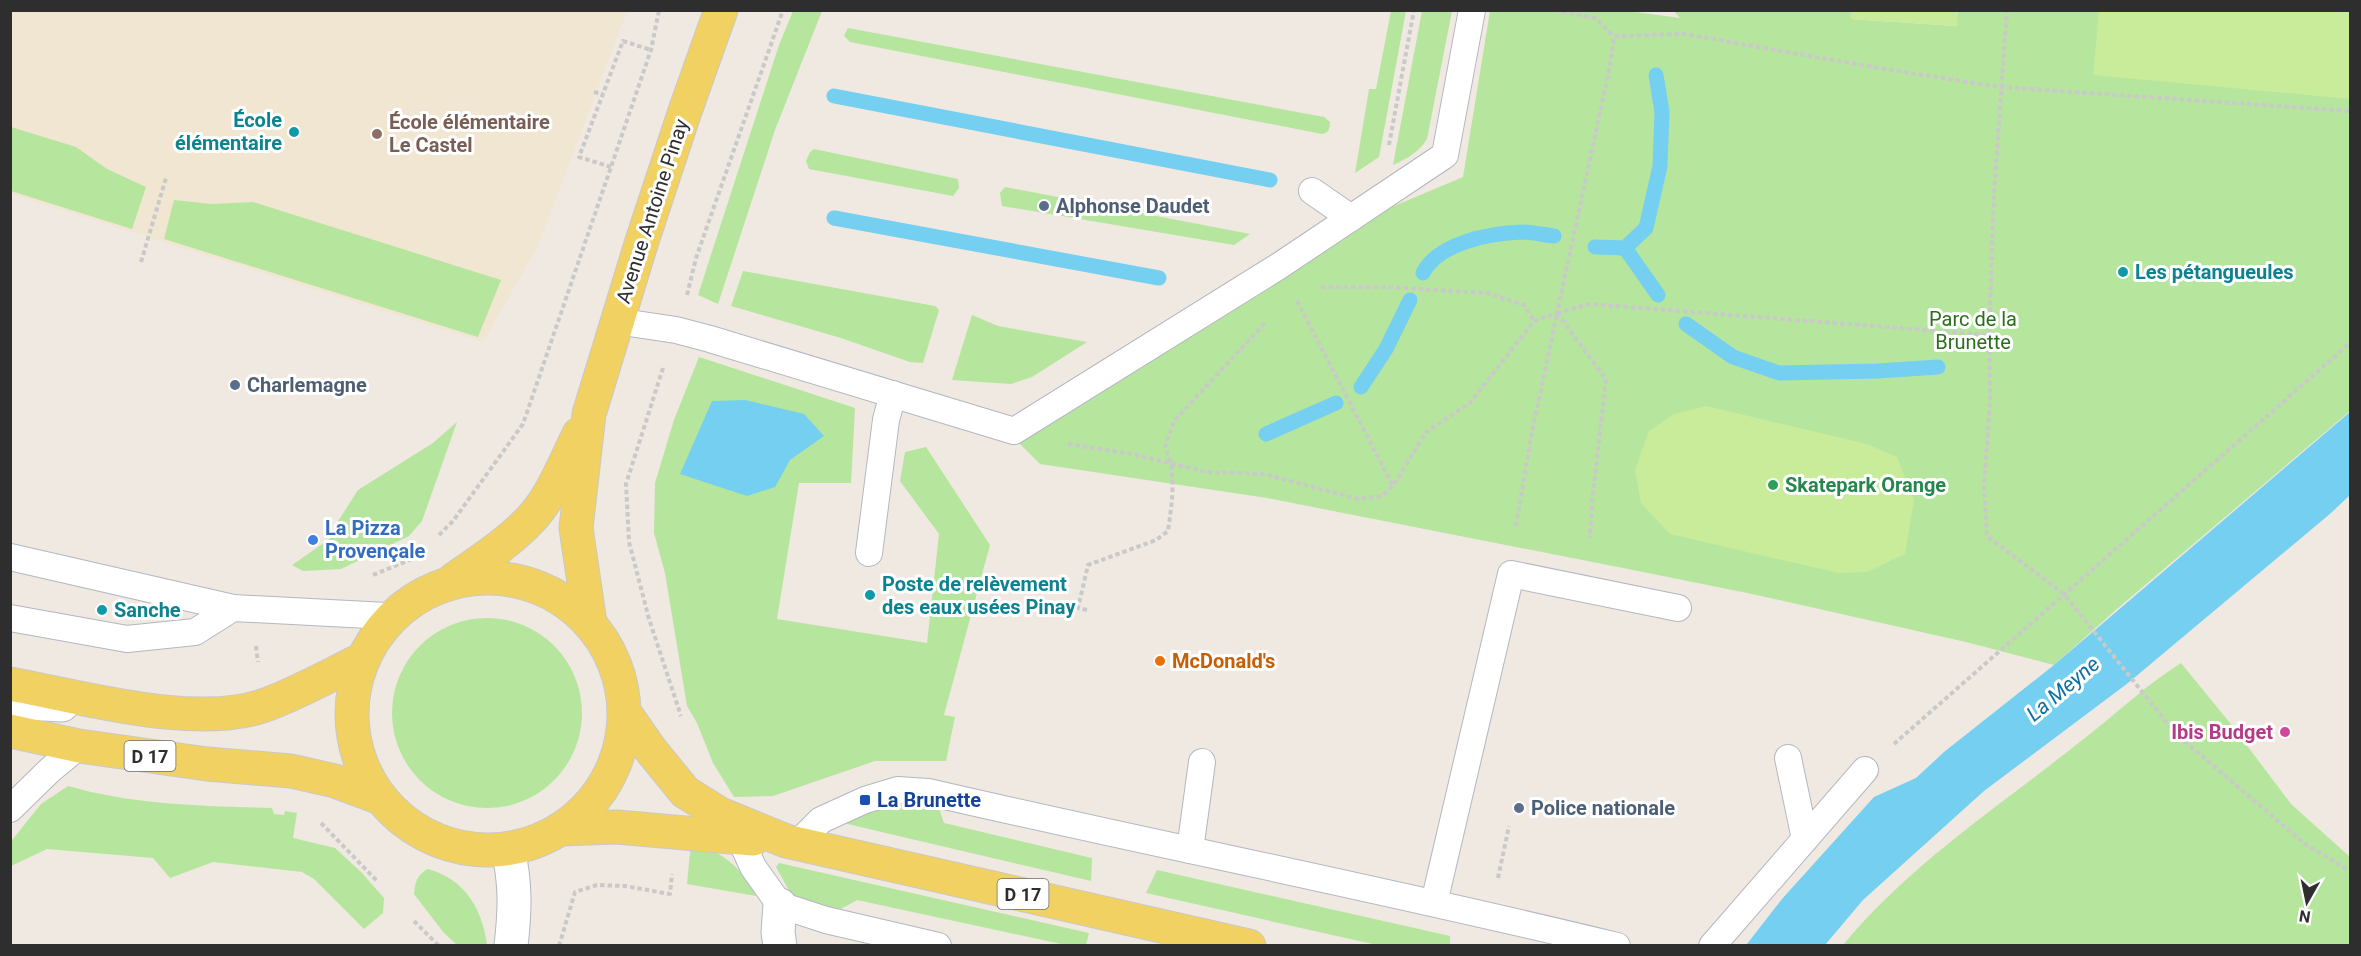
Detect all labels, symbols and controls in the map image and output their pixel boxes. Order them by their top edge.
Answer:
place label: École élémentaire [175,108,282,155]
place label: École élémentaire Le Castel [389,110,550,157]
street label: Avenue Antoine Pinay [611,115,693,306]
marker: École élémentaire [287,125,301,139]
marker: École élémentaire Le Castel [370,127,384,141]
place label: Alphonse Daudet [1056,194,1210,218]
marker: Alphonse Daudet [1037,199,1051,213]
place label: Les pétangueules [2135,260,2294,284]
marker: Les pétangueules [2116,265,2130,279]
park label: Parc de la Brunette [1929,307,2017,354]
place label: Charlemagne [247,373,367,397]
marker: Charlemagne [228,378,242,392]
place label: Skatepark Orange [1785,473,1946,497]
marker: Skatepark Orange [1766,478,1780,492]
place label: La Pizza Provençale [325,516,425,563]
marker: La Pizza Provençale [306,533,320,547]
place label: Poste de relèvement des eaux usées Pinay [882,572,1076,619]
marker: Poste de relèvement des eaux usées Pinay [863,588,877,602]
place label: Sanche [114,598,181,622]
marker: Sanche [95,603,109,617]
place label: McDonald's [1172,649,1275,673]
water label: La Meyne [2022,652,2104,726]
marker: McDonald's [1153,654,1167,668]
place label: Ibis Budget [2171,720,2273,744]
marker: Ibis Budget [2278,725,2292,739]
road number: D 17 [124,741,176,771]
place label: La Brunette [877,788,981,812]
marker: La Brunette [858,793,872,807]
place label: Police nationale [1531,796,1675,820]
marker: Police nationale [1512,801,1526,815]
north arrow [2277,872,2337,932]
road number: D 17 [998,879,1048,909]
text: N [2298,906,2312,927]

